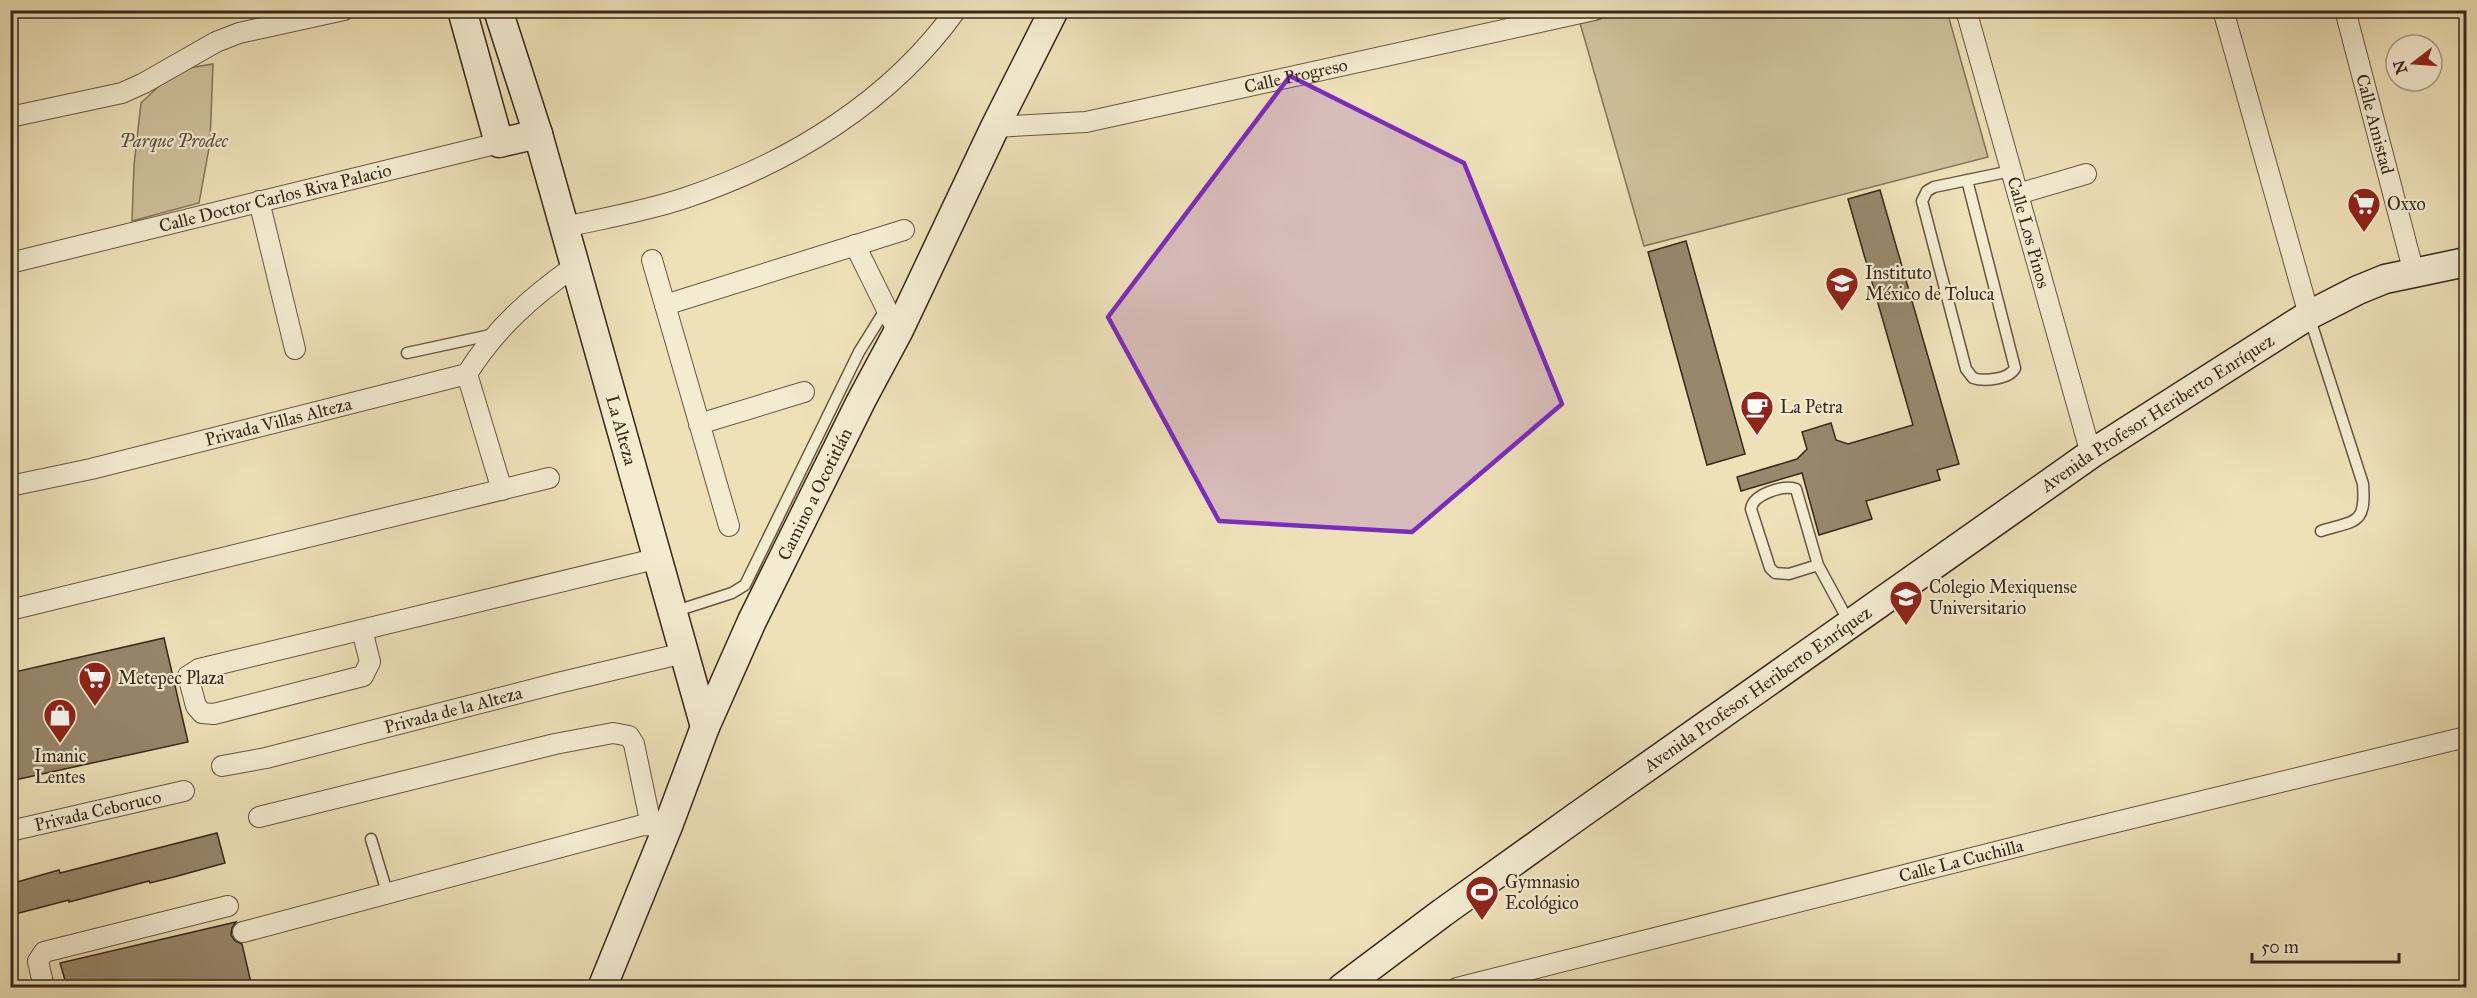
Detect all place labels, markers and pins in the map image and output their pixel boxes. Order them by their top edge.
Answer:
supermarket icon: Oxxo [2346,186,2382,233]
place label: Oxxo [2387,193,2426,215]
place label: Instituto México de Toluca [1865,262,1995,305]
school or university icon: Instituto México de Toluca [1824,265,1860,312]
cafe icon: La Petra [1739,389,1775,436]
place label: La Petra [1780,396,1843,418]
place label: Colegio Mexiquense Universitario [1929,576,2077,619]
school or university icon: Colegio Mexiquense Universitario [1888,579,1924,626]
supermarket icon: Metepec Plaza [77,660,113,707]
place label: Metepec Plaza [118,667,225,689]
shop icon: Imanic Lentes [42,697,78,744]
place label: Imanic Lentes [34,745,87,788]
place label: Gymnasio Ecológico [1505,871,1580,915]
sports icon: Gymnasio Ecológico [1464,874,1500,921]

